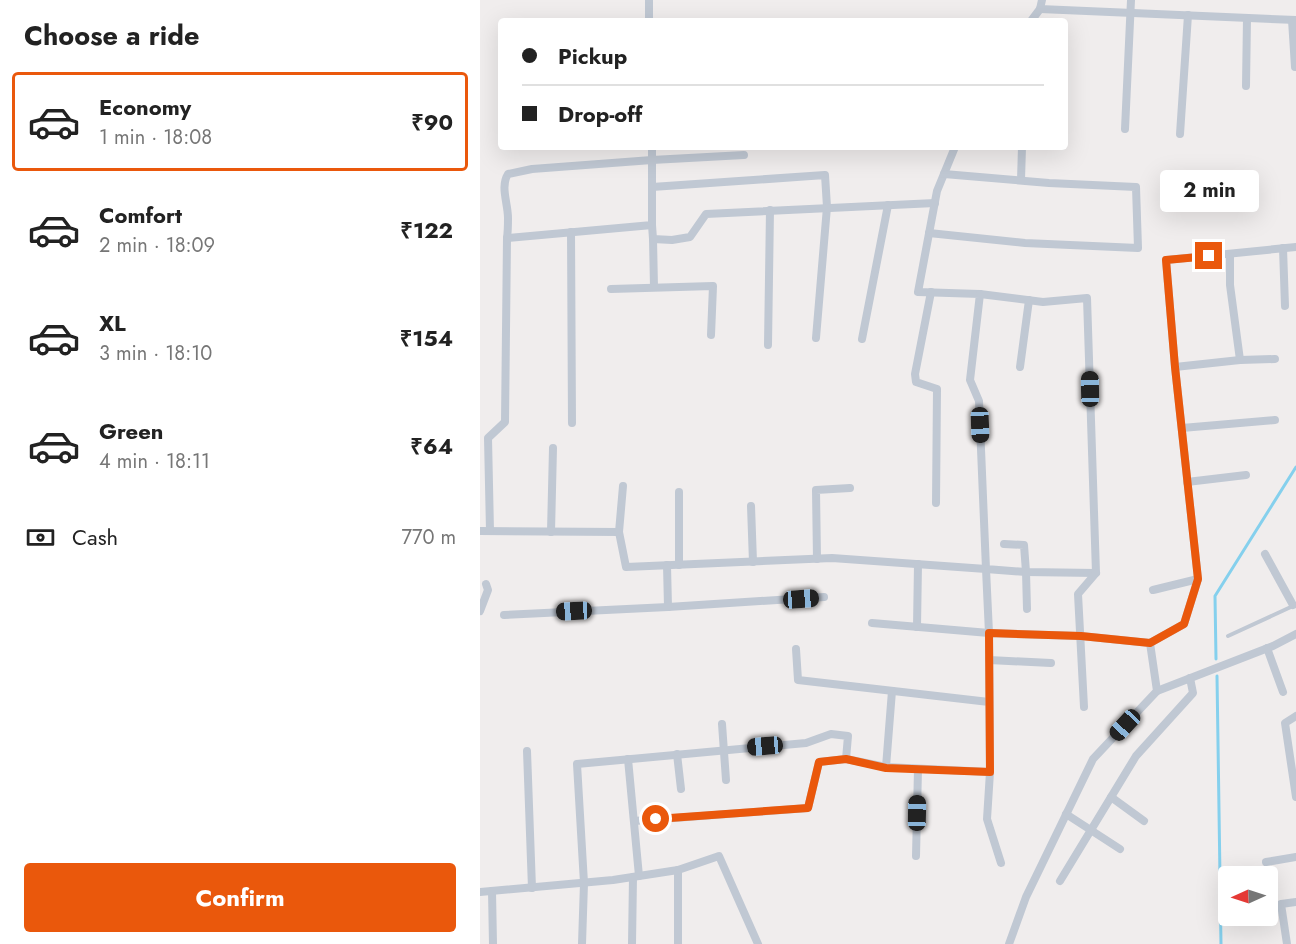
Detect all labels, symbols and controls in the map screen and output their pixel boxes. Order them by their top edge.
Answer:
text: Choose a ride [24,16,199,55]
text: Pickup [558,40,627,72]
text: Economy [99,91,191,123]
icon: car [27,95,81,149]
text: Drop-off [558,98,642,130]
text: ₹90 [411,106,453,138]
text: 1 min · 18:08 [99,123,212,152]
callout: 2 min [1160,169,1258,211]
text: 2 min [1183,176,1236,205]
text: Comfort [99,199,182,231]
icon: car [27,203,81,257]
text: ₹122 [400,214,453,246]
text: 2 min · 18:09 [99,231,215,260]
route end [1195,242,1222,269]
text: XL [99,307,126,339]
icon: car [27,311,81,365]
text: ₹154 [400,322,453,354]
text: 3 min · 18:10 [99,339,212,368]
car [1081,371,1099,407]
car [970,407,990,443]
text: Green [99,415,163,447]
icon: car [27,419,81,473]
text: ₹64 [410,430,453,462]
text: 4 min · 18:11 [99,447,210,476]
icon: cash [24,521,57,554]
text: Cash [72,521,118,553]
text: 770 m [401,523,456,552]
car [782,589,820,609]
car [556,601,592,621]
car [1106,706,1144,744]
car [746,735,784,757]
car [908,795,926,831]
route start [642,805,669,832]
button: Confirm [24,863,456,932]
north arrow [1218,866,1278,926]
map controls [1218,866,1278,926]

